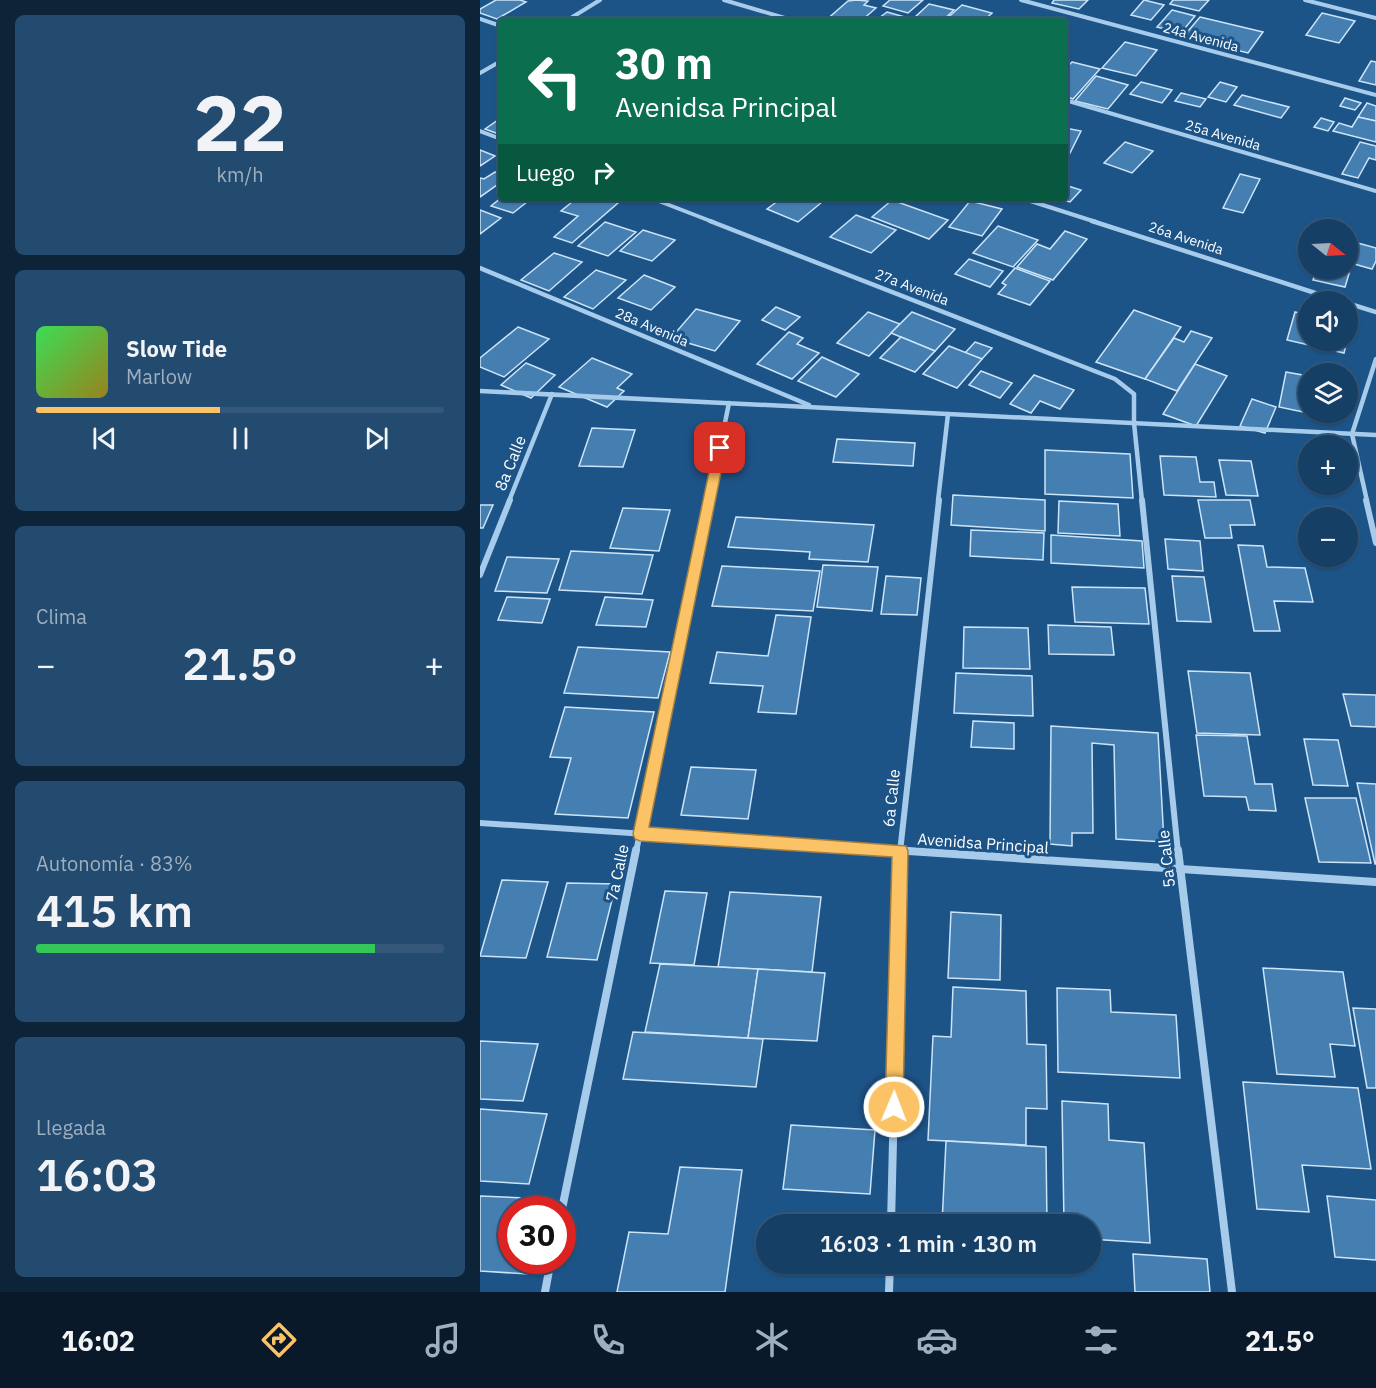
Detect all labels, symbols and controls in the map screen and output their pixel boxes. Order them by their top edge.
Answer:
street label: 24a Avenida [1161,18,1241,56]
text: 30 m [615,36,713,91]
icon: left [516,42,594,120]
text: 22 [193,71,287,172]
text: Avenidsa Principal [615,89,837,124]
street label: 25a Avenida [1183,116,1263,155]
icon: right [587,156,620,189]
text: Luego [516,158,575,187]
text: km/h [216,161,264,188]
street label: 26a Avenida [1146,217,1226,259]
north arrow [1298,219,1358,279]
map controls [1298,219,1358,567]
street label: 27a Avenida [872,265,952,310]
button: sound [1298,291,1358,351]
street label: 28a Avenida [613,304,692,351]
text: Slow Tide [126,334,227,363]
text: Marlow [126,363,192,390]
button: layers [1298,363,1358,423]
icon: previous [88,422,121,455]
icon: pause [224,422,257,455]
icon: next [360,422,393,455]
pin [694,422,745,473]
icon: arrive [703,431,736,464]
street label: 8a Calle [490,432,530,494]
button: + [1298,435,1358,495]
button: − [1298,507,1358,567]
text: Clima [36,603,87,630]
text: 21.5° [182,634,298,692]
text: − [36,643,56,686]
text: + [424,643,444,686]
street label: 6a Calle [878,768,904,828]
street label: Avenidsa Principal [917,828,1049,858]
street label: 5a Calle [1153,829,1179,889]
street label: 7a Calle [601,842,633,903]
text: Autonomía · 83% [36,850,193,877]
text: 415 km [36,881,193,939]
position arrow [862,1075,926,1139]
text: Llegada [36,1114,106,1141]
text: 16:03 [36,1145,158,1203]
speed limit sign: 30 [498,1196,576,1274]
text: 16:03 · 1 min · 130 m [820,1229,1037,1258]
icon: directions [258,1319,300,1361]
icon: music [422,1319,464,1361]
icon: phone [587,1319,629,1361]
icon: climate [751,1319,793,1361]
icon: car [916,1319,958,1361]
icon: filters [1080,1319,1122,1361]
text: 16:02 [61,1323,135,1358]
text: 21.5° [1245,1323,1315,1358]

